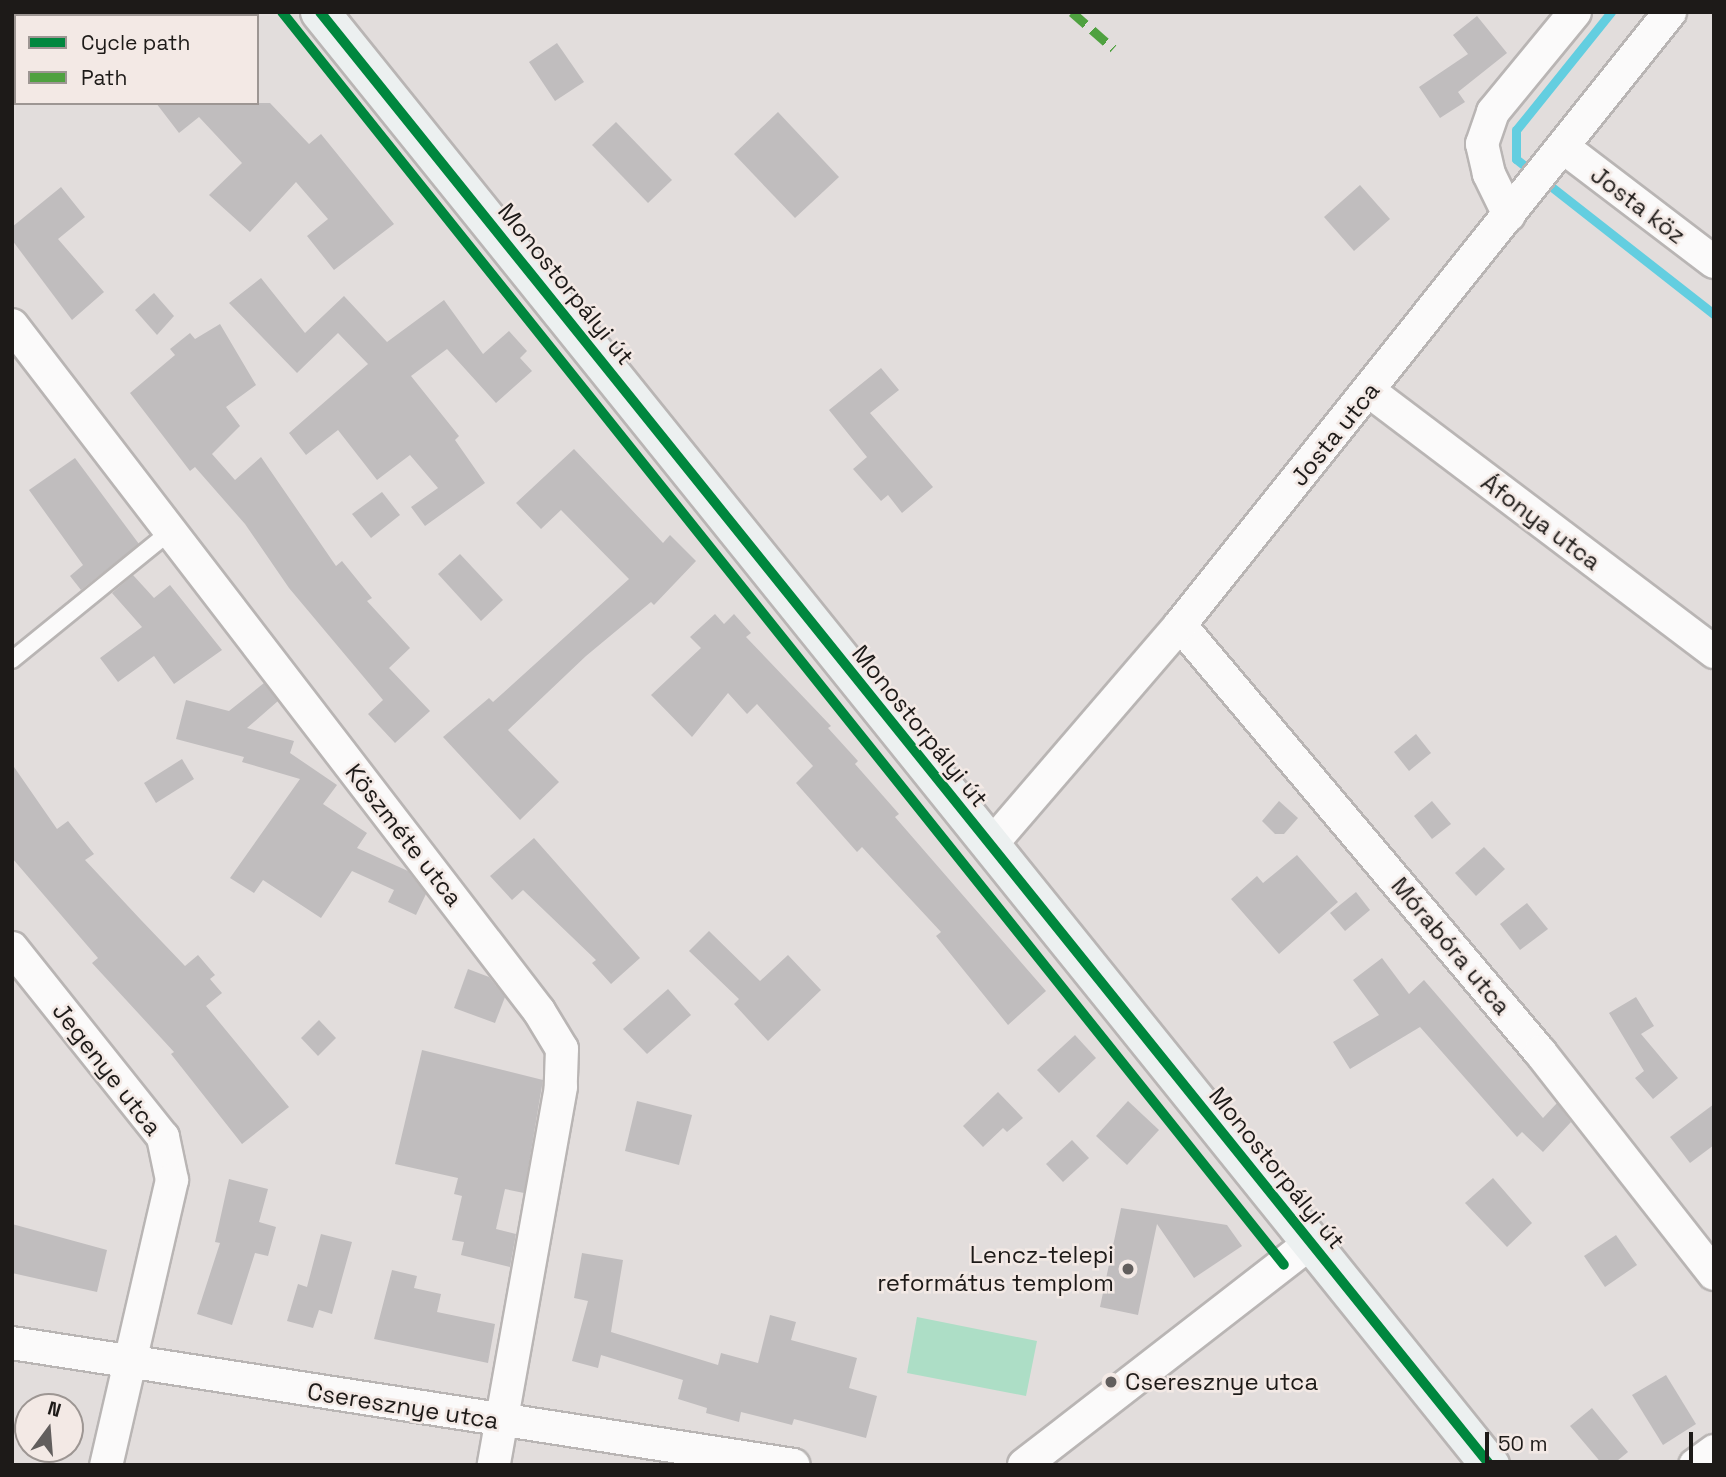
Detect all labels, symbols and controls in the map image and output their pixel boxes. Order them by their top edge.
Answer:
legend [14,14,259,105]
text: Cycle path [81,29,190,56]
text: Path [81,64,127,91]
street label: Josta köz [1585,160,1691,250]
street label: Monostorpályi út [492,197,640,371]
street label: Josta utca [1284,376,1386,492]
street label: Áfonya utca [1476,468,1606,576]
street label: Monostorpályi út [846,639,994,813]
street label: Köszméte utca [339,758,469,912]
street label: Mórabóra utca [1385,871,1517,1021]
street label: Jegenye utca [46,997,168,1141]
street label: Monostorpályi út [1203,1081,1351,1255]
place label: Lencz-telepi református templom [877,1241,1114,1297]
marker: Lencz-telepi református templom [1120,1261,1136,1277]
place label: Cseresznye utca [1125,1368,1318,1396]
marker: Cseresznye utca [1103,1374,1119,1390]
street label: Cseresznye utca [305,1377,501,1435]
north arrow [14,1393,84,1463]
text: N [45,1395,64,1423]
scale bar [1488,1418,1696,1462]
text: 50 m [1498,1430,1548,1457]

